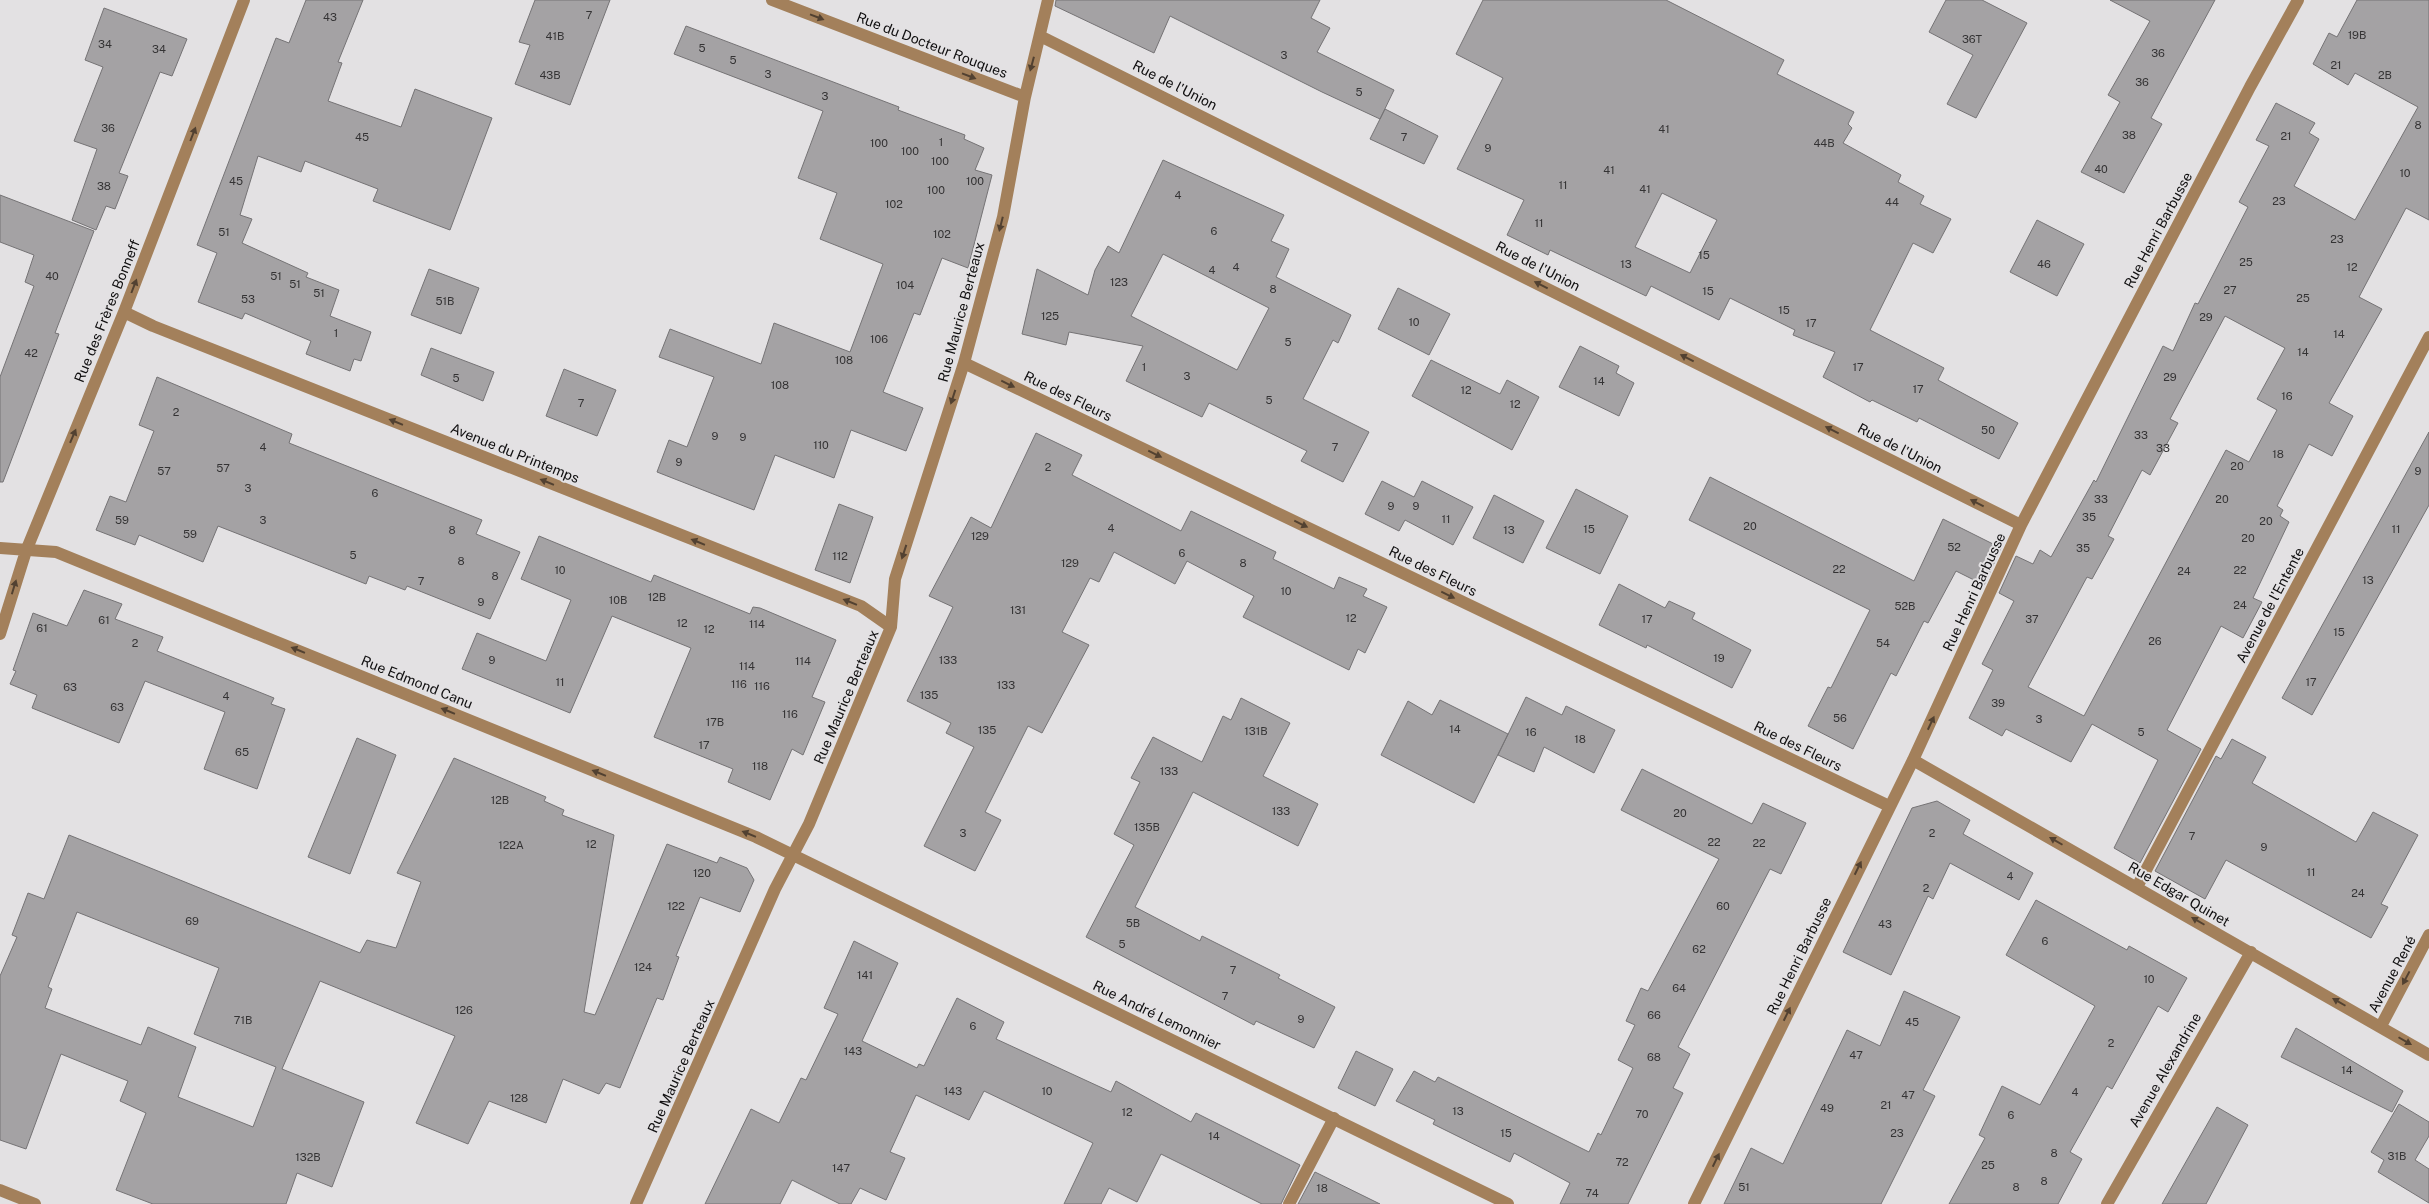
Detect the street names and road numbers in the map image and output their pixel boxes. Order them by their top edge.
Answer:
street label: Rue du Docteur Rouques [854,9,1010,81]
street label: Rue de l'Union [1130,57,1220,113]
street label: Rue Henri Barbusse [2121,169,2195,291]
street label: Rue des Frères Bonneff [71,237,143,385]
street label: Rue de l'Union [1493,238,1583,294]
street label: Rue Maurice Berteaux [935,240,987,384]
street label: Rue des Fleurs [1021,368,1115,424]
street label: Avenue du Printemps [448,420,582,486]
street label: Rue de l'Union [1855,420,1945,476]
street label: Rue Henri Barbusse [1940,530,2009,654]
street label: Rue des Fleurs [1386,543,1480,599]
street label: Avenue de l'Entente [2233,545,2307,665]
street label: Rue Maurice Berteaux [810,627,882,767]
street label: Rue Edmond Canu [359,652,475,712]
street label: Rue des Fleurs [1751,718,1845,774]
street label: Rue Edgar Quinet [2126,859,2232,929]
street label: Rue Henri Barbusse [1764,895,1834,1017]
street label: Avenue René [2365,933,2419,1015]
street label: Rue André Lemonnier [1090,977,1224,1053]
street label: Rue Maurice Berteaux [644,997,718,1135]
street label: Avenue Alexandrine [2126,1010,2204,1130]

